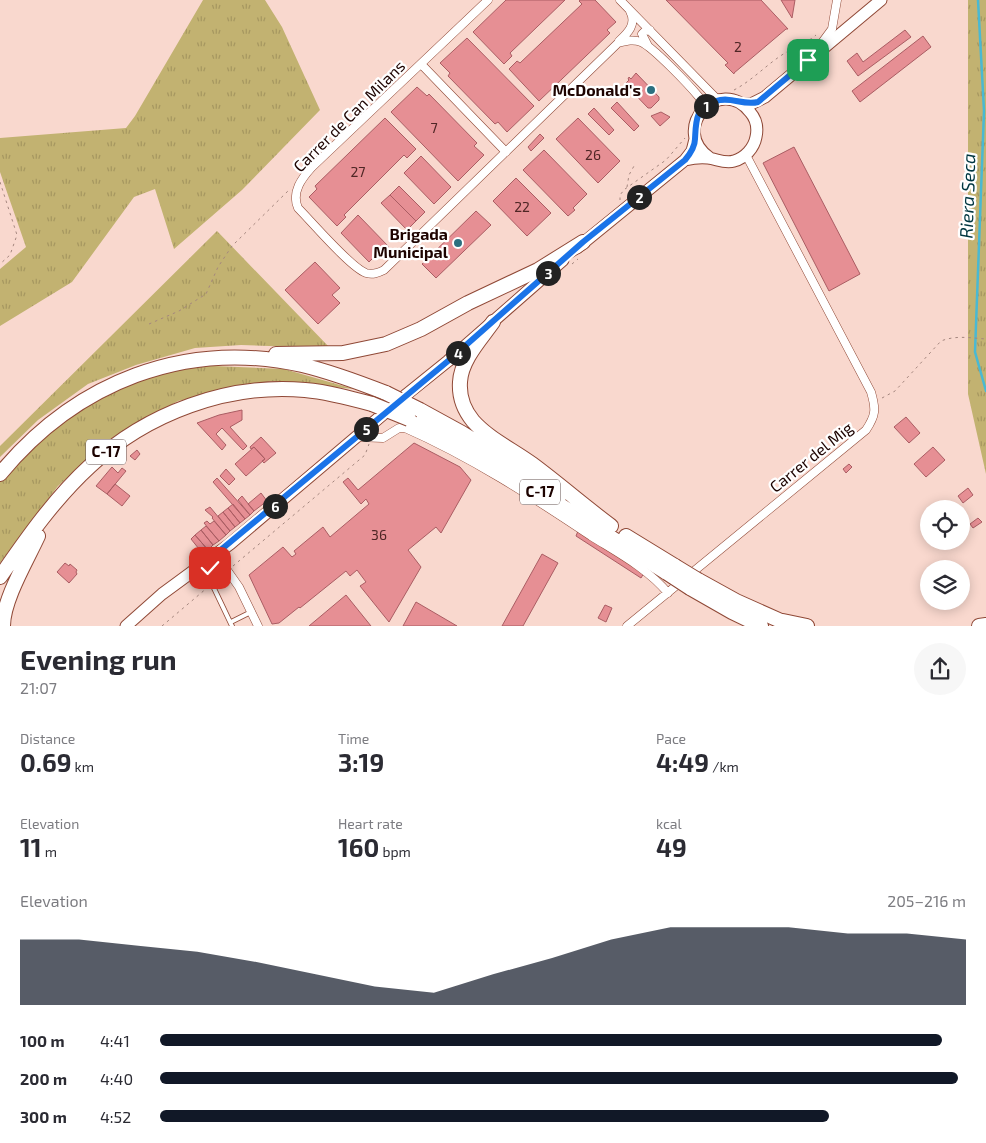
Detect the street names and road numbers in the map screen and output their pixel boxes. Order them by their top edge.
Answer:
street label: Carrer de Can Milans [289,56,408,175]
street label: Carrer del Mig [765,417,856,496]
road number: C-17 [86,440,126,464]
road number: C-17 [520,480,560,504]

